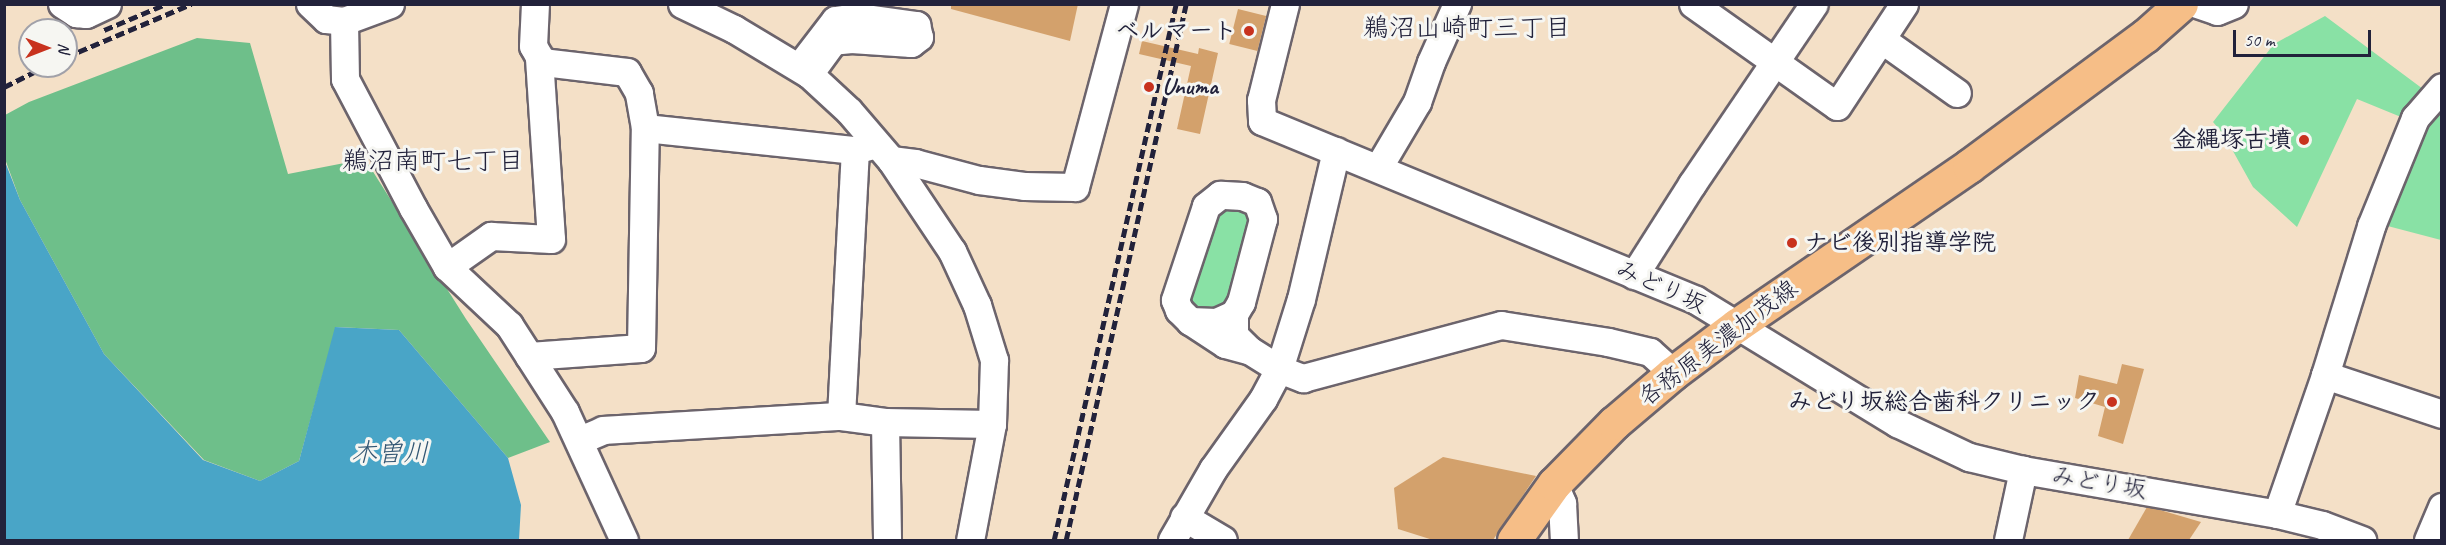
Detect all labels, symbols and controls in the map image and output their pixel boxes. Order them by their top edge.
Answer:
district label: 鵜沼山崎町三丁目 [1363,12,1571,44]
place label: ベルマート [1117,17,1237,45]
north arrow [18,18,78,78]
scale bar [2236,18,2374,56]
marker: ベルマート [1242,24,1256,38]
text: 50 m [2244,29,2275,51]
text: N [54,43,74,53]
place label: Unuma [1162,73,1218,101]
marker: Unuma [1140,78,1158,96]
place label: 金縄塚古墳 [2172,126,2292,154]
marker: 金縄塚古墳 [2297,133,2311,147]
district label: 鵜沼南町七丁目 [342,145,524,177]
place label: ナビ後別指導学院 [1804,229,1996,257]
marker: ナビ後別指導学院 [1785,236,1799,250]
street label: みどり坂 [1611,254,1711,320]
street label: 各務原美濃加茂線 [1633,274,1803,412]
place label: みどり坂総合歯科クリニック [1788,388,2100,416]
marker: みどり坂総合歯科クリニック [2105,395,2119,409]
water label: 木曽川 [351,437,429,469]
street label: みどり坂 [2049,461,2149,505]

